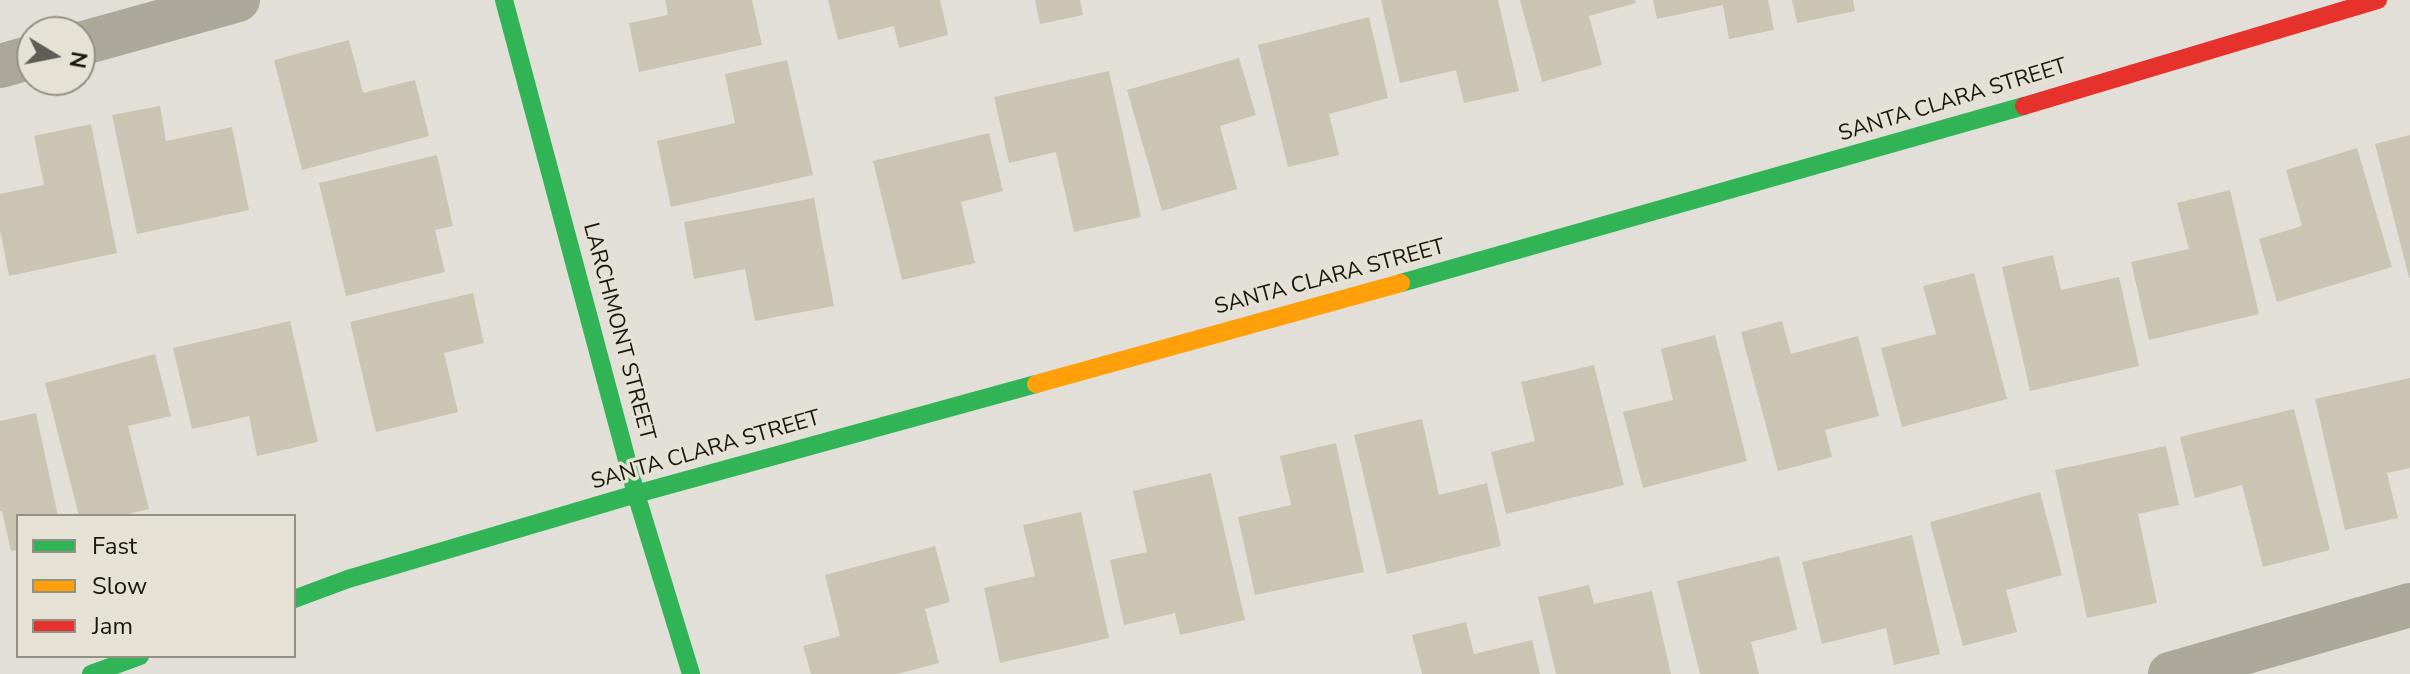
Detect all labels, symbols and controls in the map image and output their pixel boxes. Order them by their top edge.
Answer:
north arrow [16,16,96,96]
text: N [61,49,94,71]
street label: SANTA CLARA STREET [1836,54,2070,148]
street label: LARCHMONT STREET [576,220,660,444]
street label: SANTA CLARA STREET [1212,235,1448,321]
street label: SANTA CLARA STREET [588,406,824,496]
legend [16,514,296,658]
text: Fast [92,530,137,562]
text: Slow [92,570,147,602]
text: Jam [92,610,133,642]

